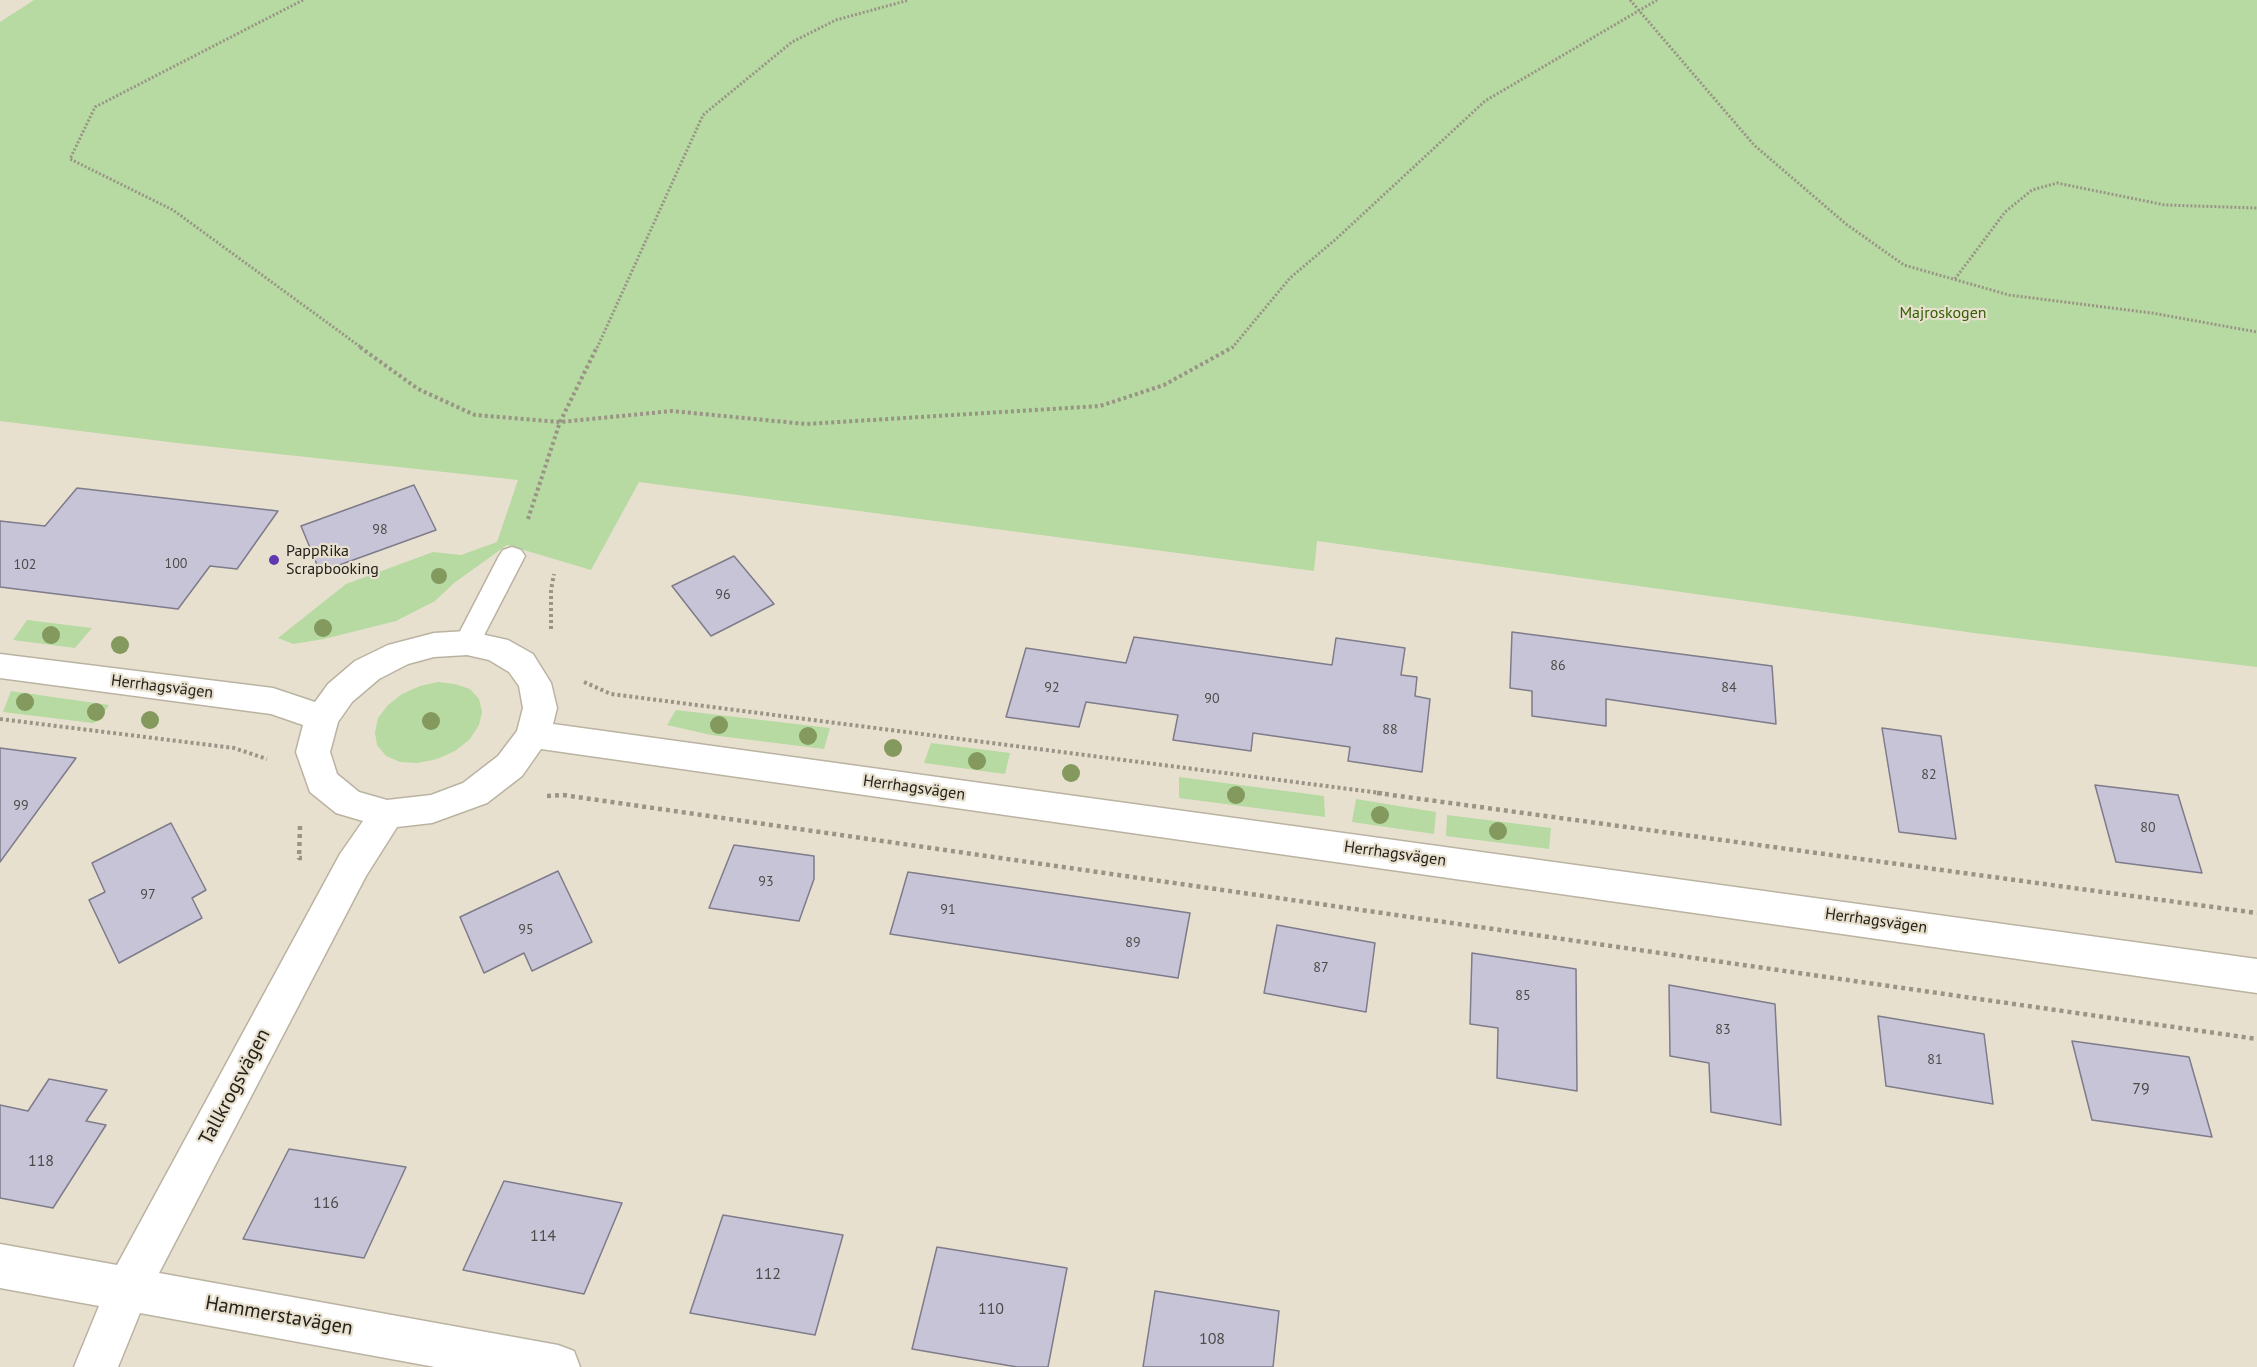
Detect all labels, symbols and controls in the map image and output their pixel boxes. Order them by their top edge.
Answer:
park label: Majroskogen [1899,303,1987,323]
house number: 98 [372,522,388,538]
place label: PappRika Scrapbooking [286,541,379,579]
marker: PappRika Scrapbooking [267,553,281,567]
house number: 100 [165,556,187,572]
house number: 102 [14,557,36,573]
house number: 96 [715,587,731,603]
house number: 86 [1550,658,1566,674]
street label: Herrhagsvägen [110,671,214,703]
house number: 92 [1044,680,1060,696]
house number: 84 [1721,680,1737,696]
house number: 90 [1204,691,1220,707]
house number: 88 [1382,722,1398,738]
house number: 82 [1921,767,1937,783]
street label: Herrhagsvägen [862,771,966,805]
house number: 99 [13,798,29,814]
house number: 80 [2140,820,2156,836]
street label: Herrhagsvägen [1343,837,1447,871]
house number: 93 [758,874,774,890]
house number: 97 [140,887,156,903]
house number: 91 [940,902,956,918]
street label: Herrhagsvägen [1824,904,1928,938]
house number: 95 [518,922,534,938]
house number: 89 [1125,935,1141,951]
house number: 87 [1313,960,1329,976]
house number: 85 [1515,988,1531,1004]
house number: 83 [1715,1022,1731,1038]
street label: Tallkrogsvägen [194,1025,276,1149]
house number: 81 [1927,1052,1943,1068]
house number: 79 [2132,1079,2150,1099]
house number: 118 [28,1151,54,1171]
house number: 116 [313,1193,339,1213]
house number: 114 [530,1226,556,1246]
house number: 112 [755,1264,781,1284]
street label: Hammerstavägen [203,1291,355,1341]
house number: 110 [978,1299,1004,1319]
house number: 108 [1199,1329,1225,1349]

